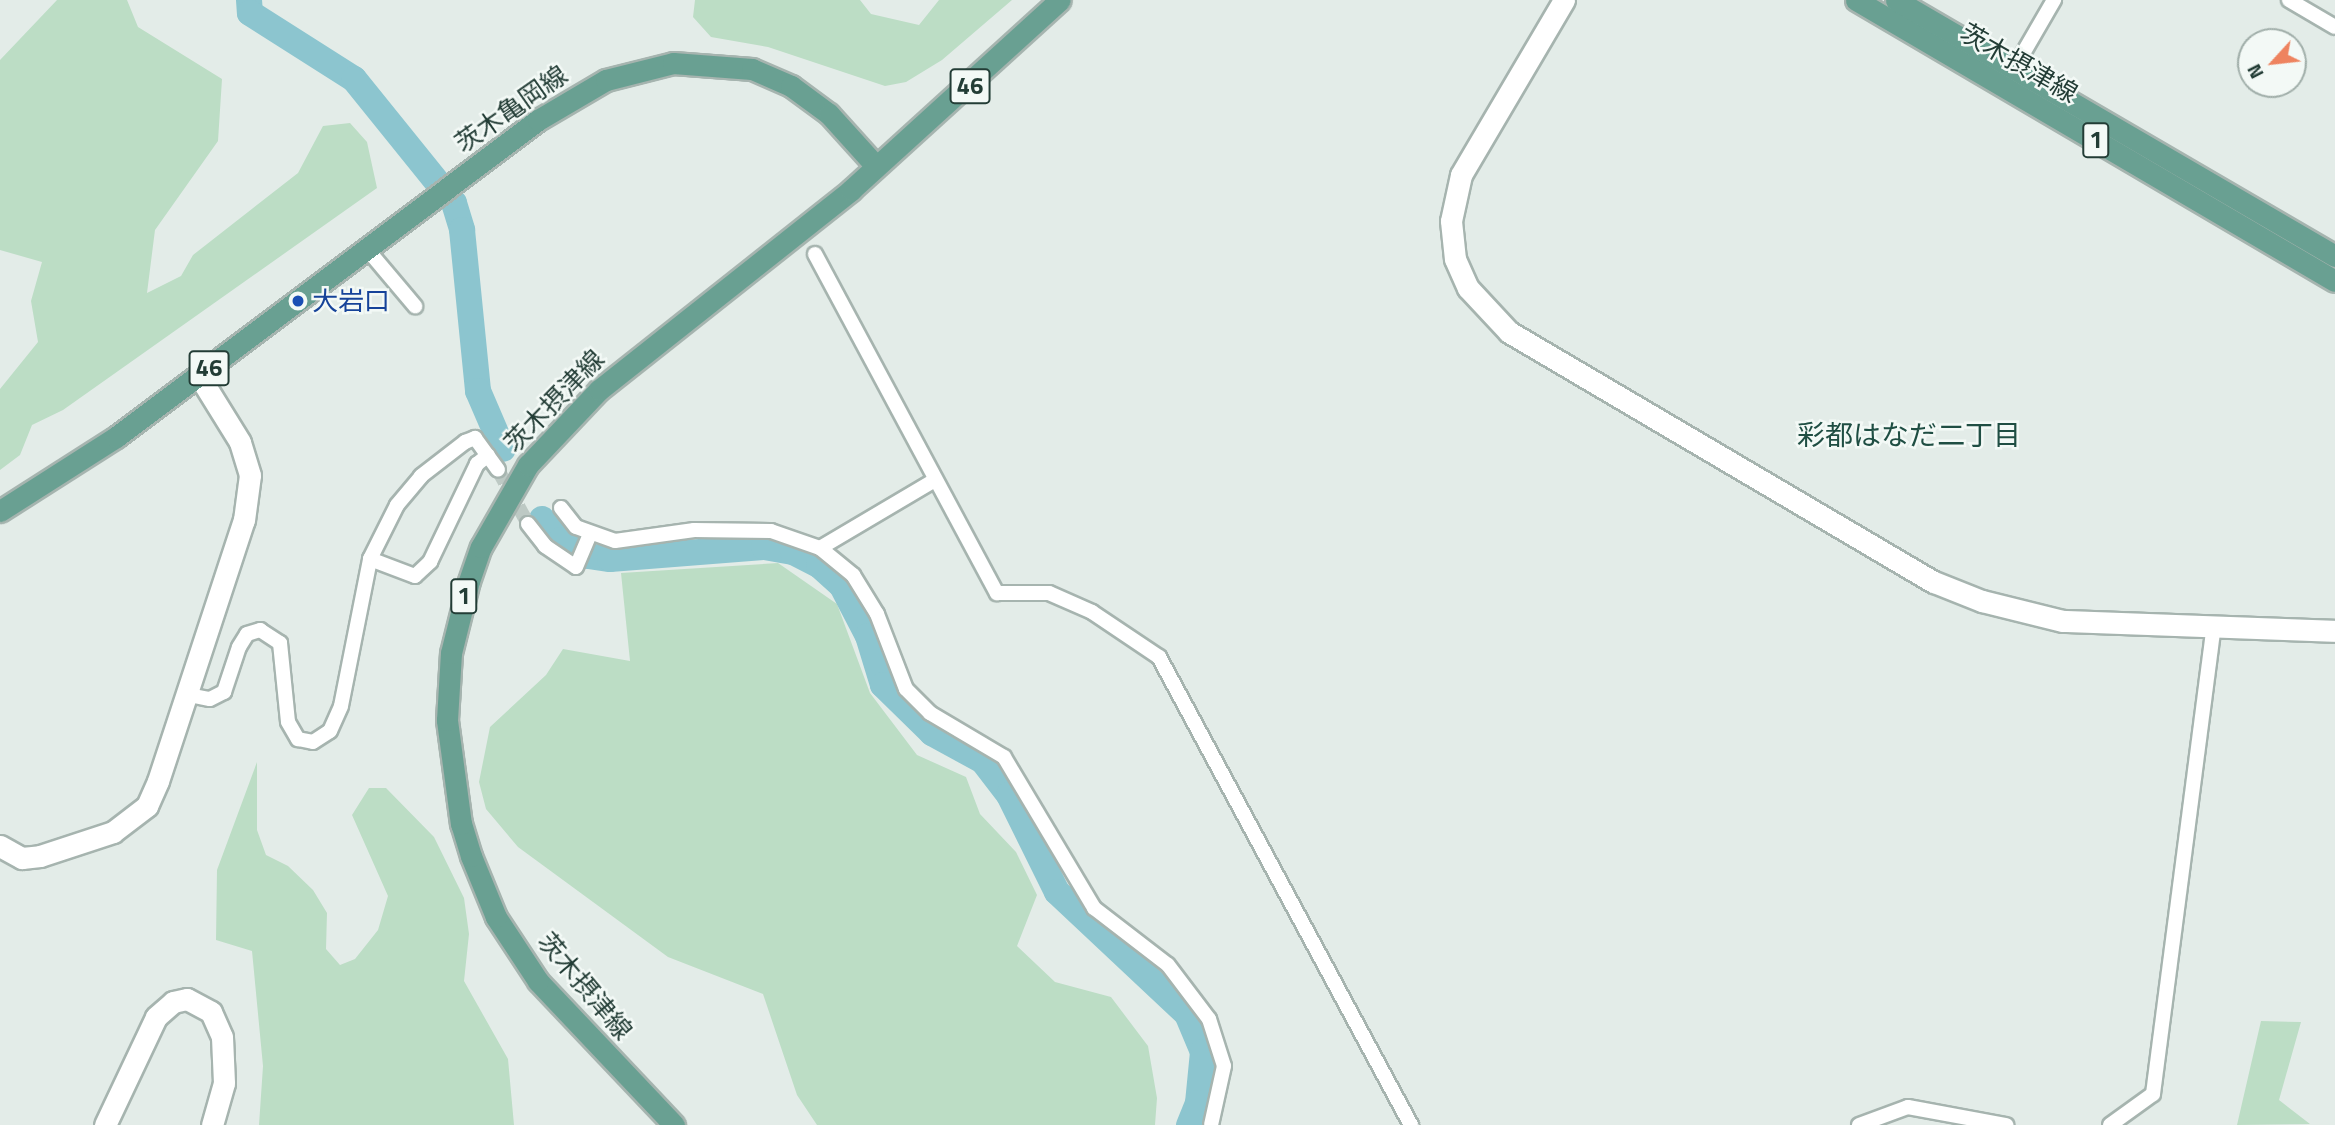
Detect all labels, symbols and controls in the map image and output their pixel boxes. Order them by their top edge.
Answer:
street label: 茨木摂津線 [1955,17,2083,109]
north arrow [2237,28,2307,98]
street label: 茨木亀岡線 [449,59,573,159]
text: N [2239,59,2271,84]
road number: 46 [949,66,991,106]
road number: 1 [2082,120,2110,160]
place label: 大岩口 [312,285,390,317]
marker: 大岩口 [290,293,306,309]
street label: 茨木摂津線 [498,343,610,459]
road number: 46 [188,348,230,388]
district label: 彩都はなだ二丁目 [1797,418,2021,452]
road number: 1 [450,576,478,616]
street label: 茨木摂津線 [531,926,639,1046]

